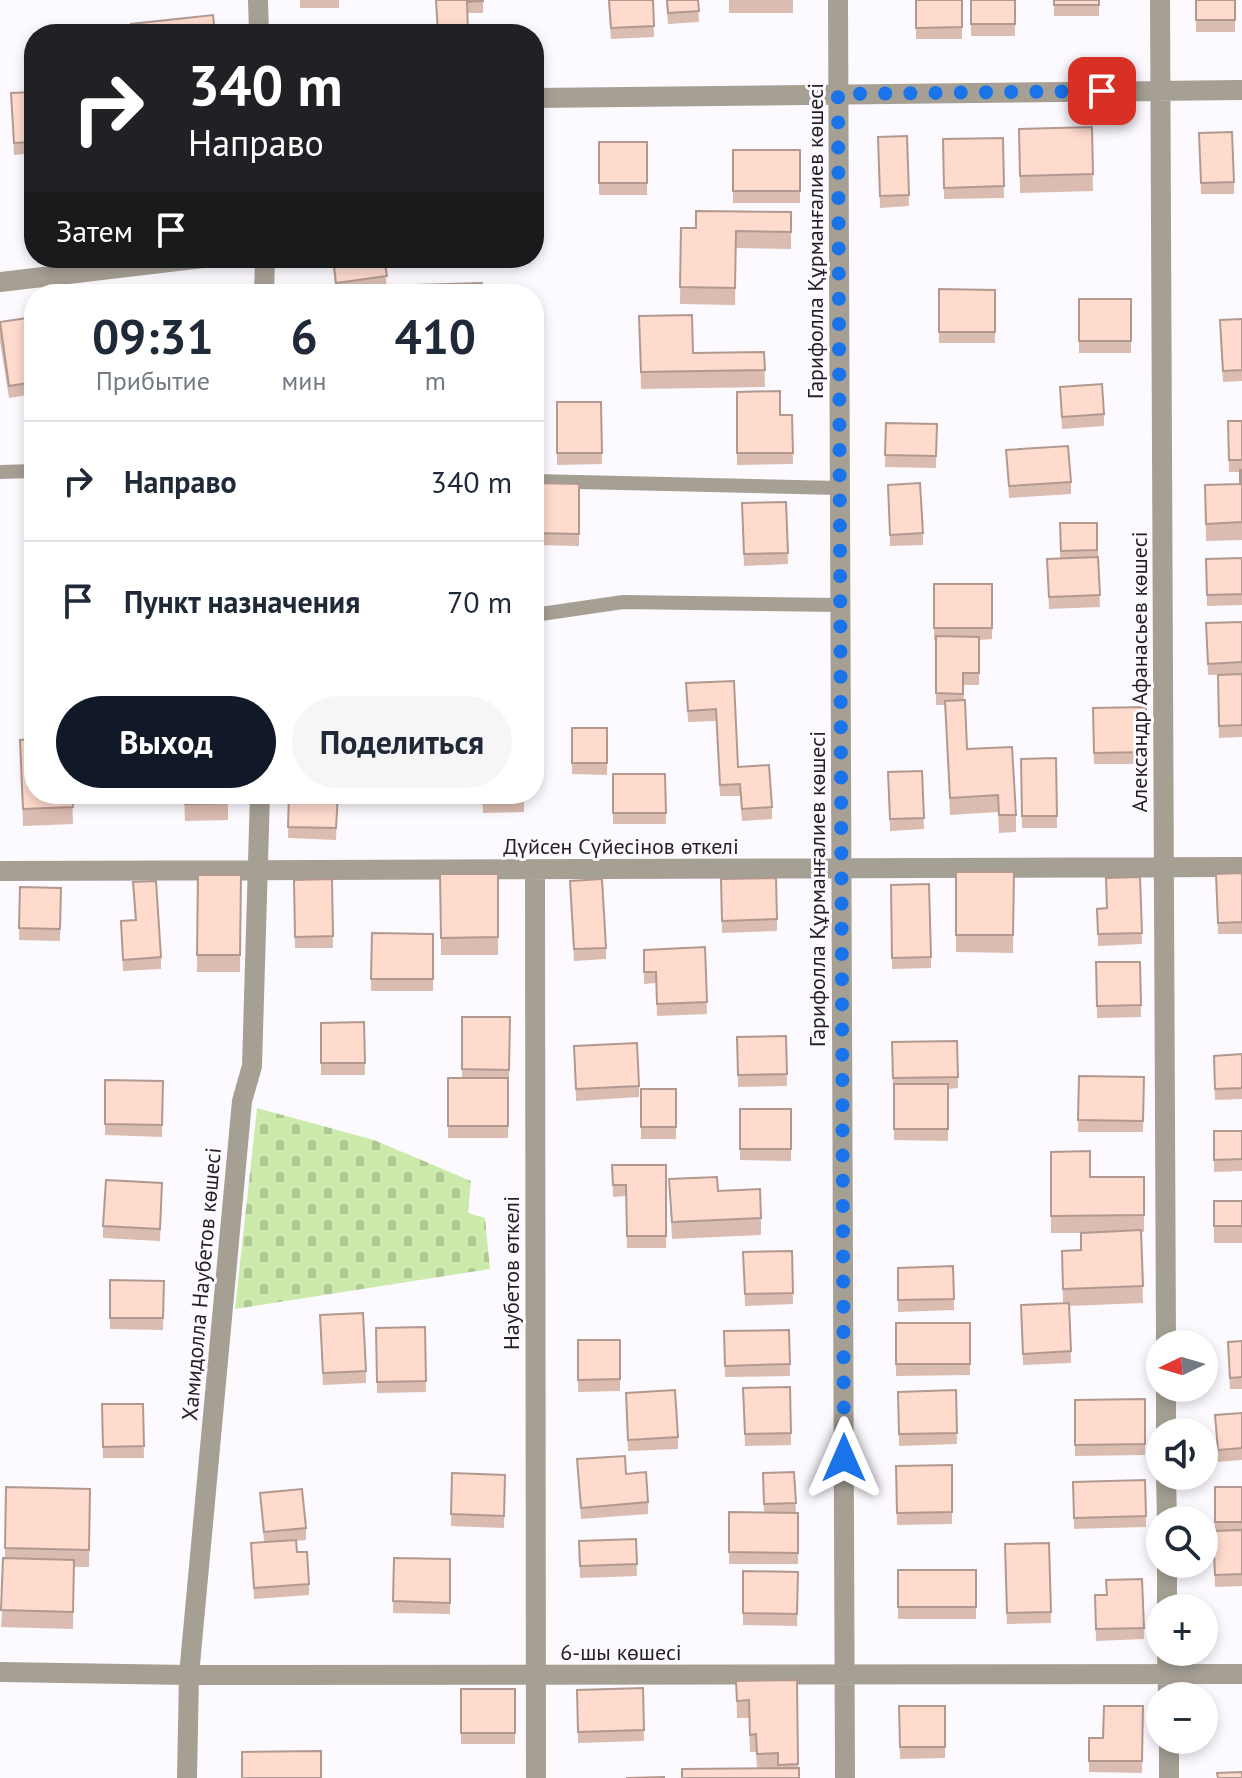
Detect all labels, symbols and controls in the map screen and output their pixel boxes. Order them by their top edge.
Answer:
text: 340 m [188,49,343,121]
icon: right [56,56,160,160]
pin [1068,57,1136,125]
icon: arrive [1080,69,1124,113]
street label: Гарифолла Құрманғалиев көшесі [801,83,829,399]
text: Направо [188,119,324,166]
icon: arrive [149,208,193,252]
text: Затем [56,211,133,250]
text: 09:31 [92,305,214,367]
text: 6 [290,305,318,367]
text: 410 [394,305,476,367]
text: Прибытие [96,364,210,397]
text: мин [282,364,327,397]
text: m [425,364,446,397]
icon: right [56,459,100,503]
text: Направо [124,462,237,501]
text: 340 m [431,462,512,501]
street label: Александр Афанасьев көшесі [1125,531,1153,813]
icon: arrive [56,579,100,623]
text: Пункт назначения [124,582,360,621]
text: 70 m [447,582,512,621]
button: Выход [56,696,276,788]
button: Поделиться [292,696,512,788]
street label: Гарифолла Құрманғалиев көшесі [803,731,831,1047]
street label: Дүйсен Сүйесінов өткелі [503,832,739,860]
street label: Хамидолла Наубетов көшесі [175,1146,227,1422]
street label: Наубетов өткелі [497,1196,525,1350]
north arrow [1146,1330,1218,1402]
map controls [1146,1330,1218,1754]
position arrow [802,1416,886,1500]
button: sound [1146,1418,1218,1490]
button: search [1146,1506,1218,1578]
button: + [1146,1594,1218,1666]
street label: 6-шы көшесі [560,1638,682,1666]
button: − [1146,1682,1218,1754]

